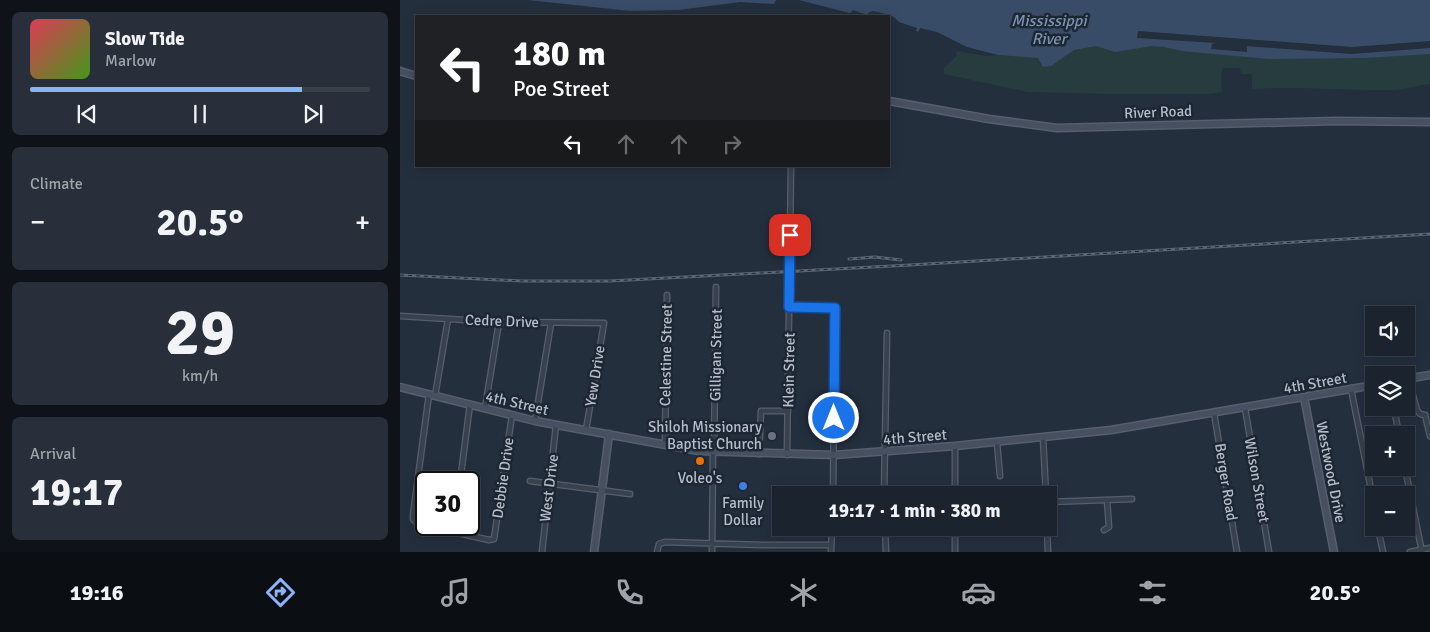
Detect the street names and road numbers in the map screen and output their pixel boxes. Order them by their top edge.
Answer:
street label: River Road [1124,102,1192,122]
street label: Celestine Street [656,304,676,406]
street label: Gilligan Street [706,309,726,401]
street label: Cedre Drive [465,311,539,331]
street label: Klein Street [779,332,799,408]
street label: Yew Drive [581,344,609,408]
street label: 4th Street [1282,369,1348,397]
street label: 4th Street [484,387,550,419]
street label: Westwood Drive [1312,420,1350,524]
street label: 4th Street [882,425,948,449]
street label: Debbie Drive [488,436,518,520]
street label: Wilson Street [1241,436,1273,524]
street label: Berger Road [1211,442,1241,522]
street label: West Drive [536,453,562,523]

